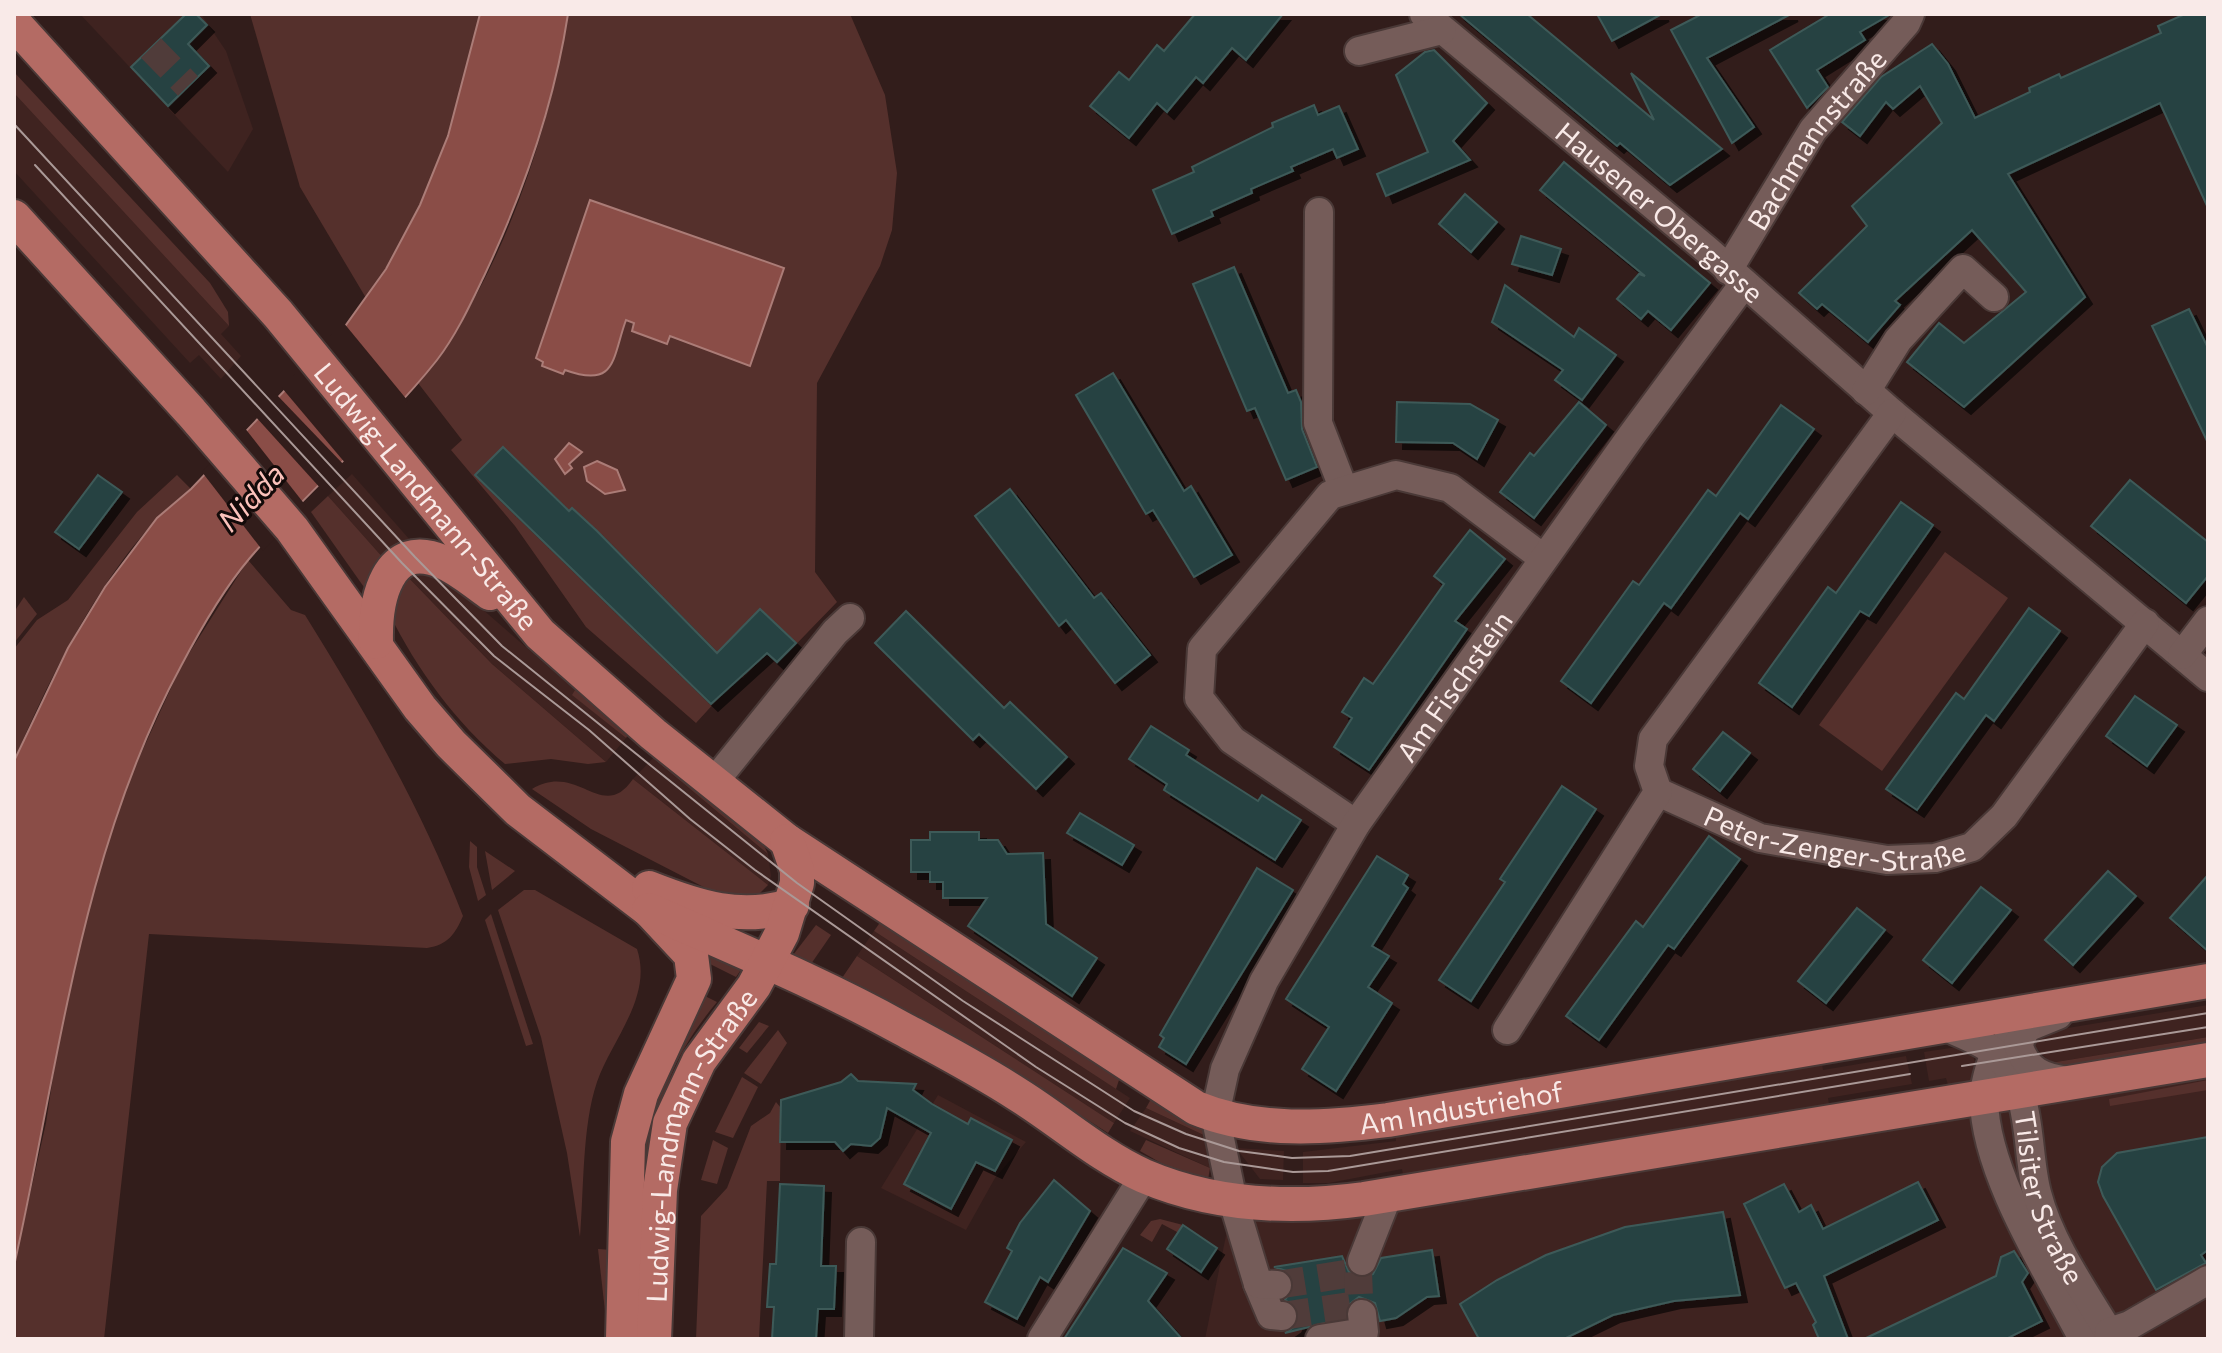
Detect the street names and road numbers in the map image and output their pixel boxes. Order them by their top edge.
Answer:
street label: Bachmannstraße [1740,42,1893,236]
street label: Hausener Obergasse [1549,114,1771,309]
street label: Ludwig-Landmann-Straße [308,356,546,636]
street label: Am Fischstein [1389,604,1519,768]
street label: Peter-Zenger-Straße [1699,798,1969,877]
street label: Ludwig-Landmann-Straße [638,982,764,1303]
street label: Am Industriehof [1358,1074,1565,1140]
street label: Tilsiter Straße [2008,1109,2092,1290]

